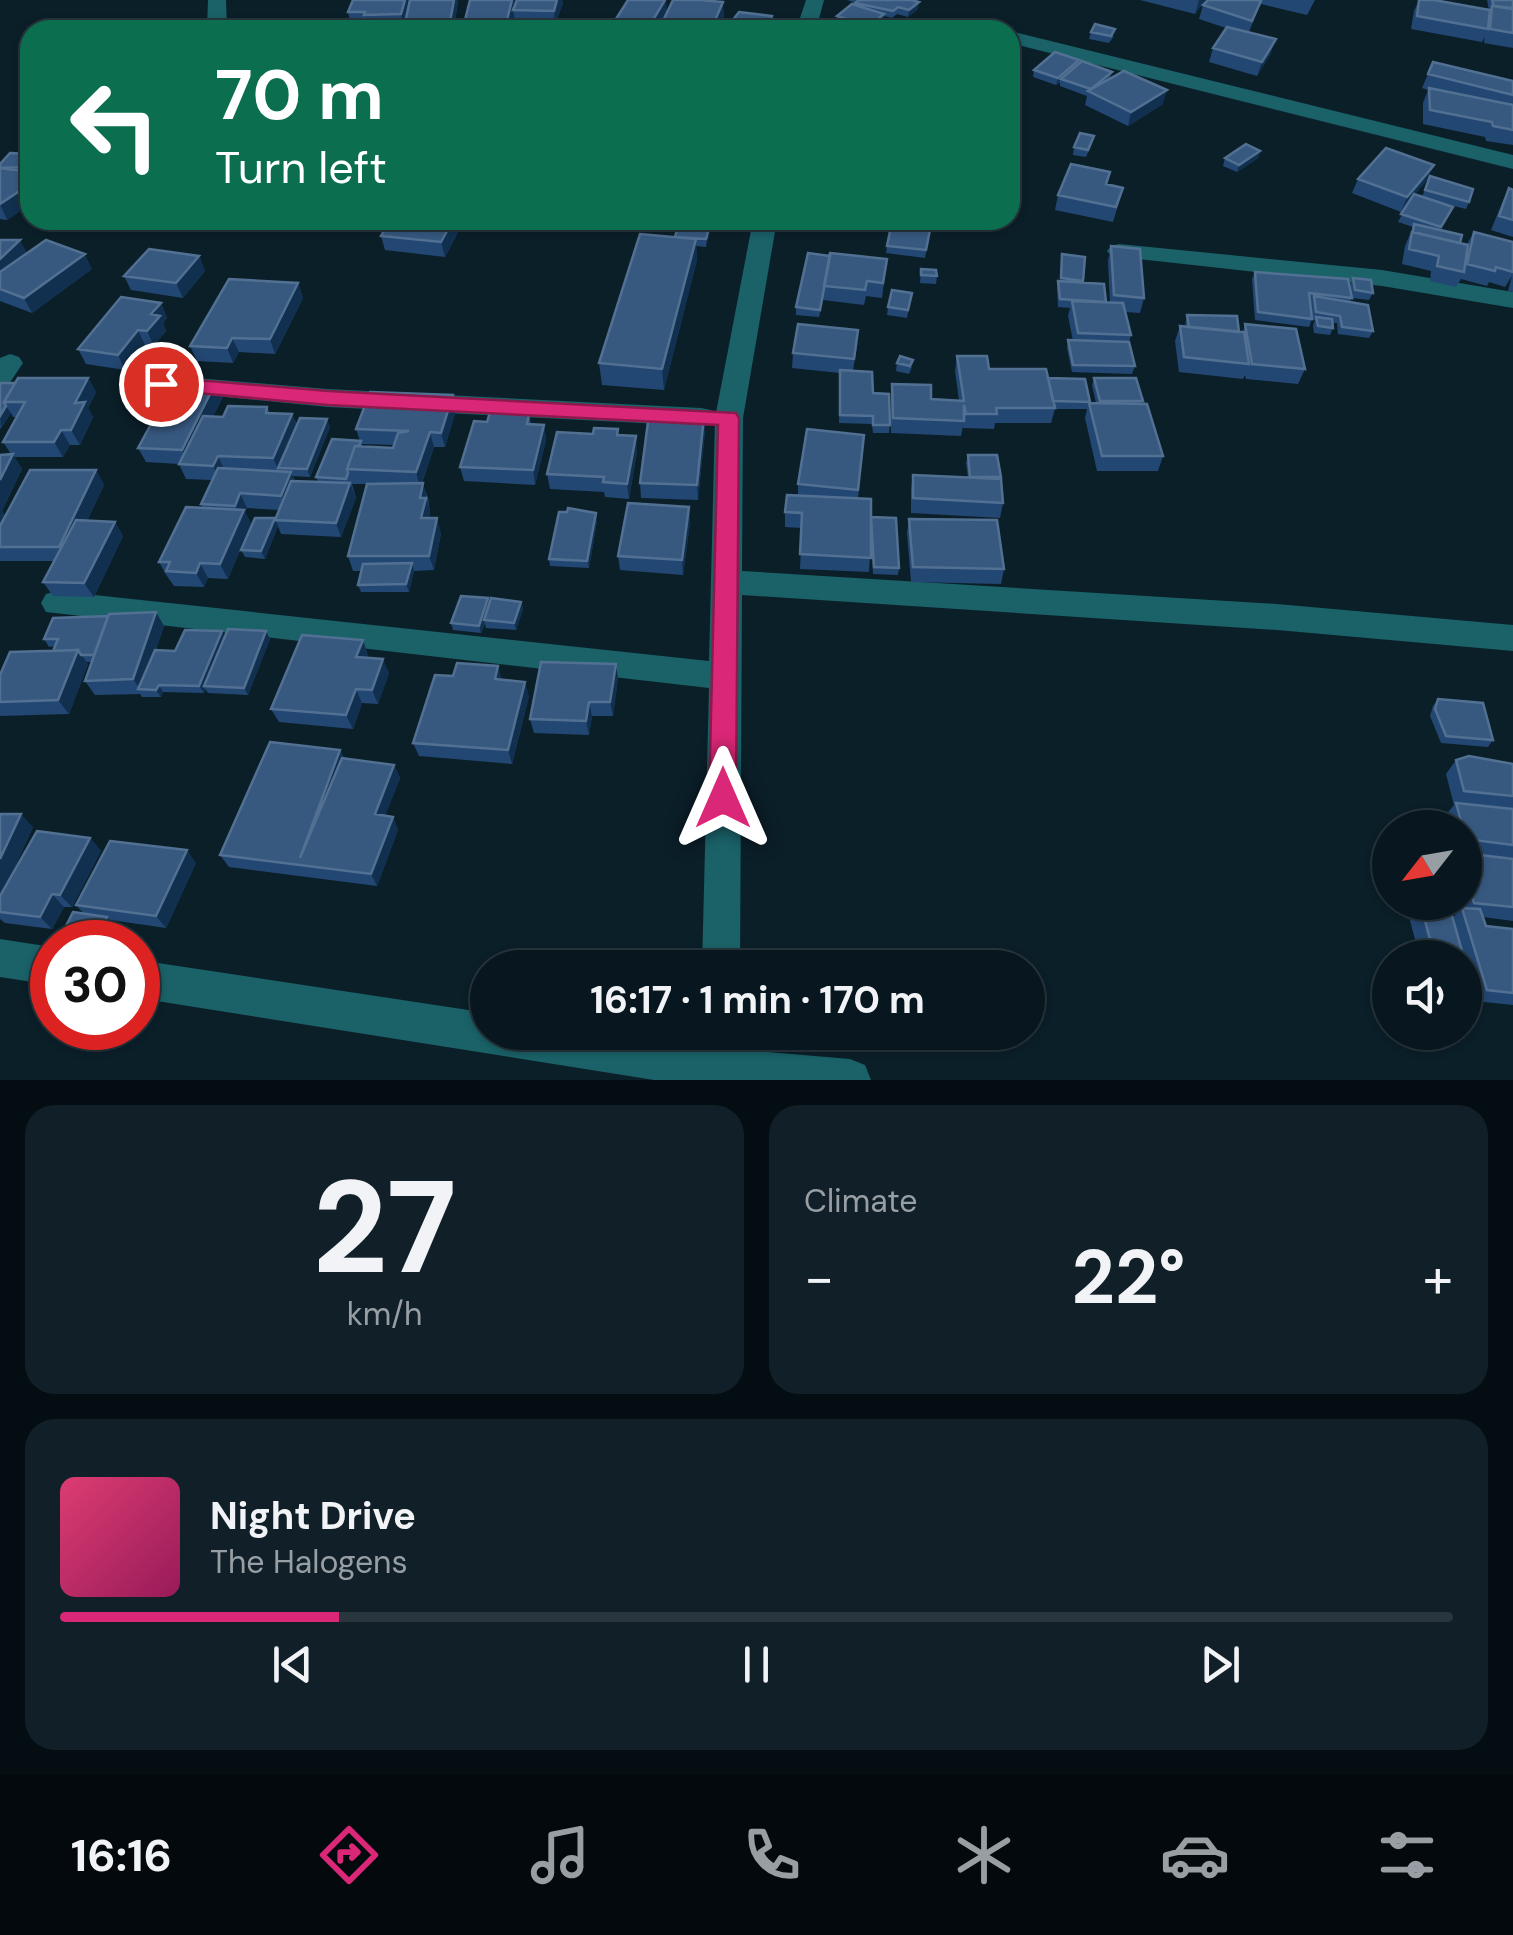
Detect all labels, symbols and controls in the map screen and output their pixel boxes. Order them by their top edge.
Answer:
text: 70 m [215,50,384,141]
icon: left [50,60,180,190]
text: Turn left [215,138,387,197]
pin [119,342,204,427]
icon: arrive [134,357,189,412]
position arrow [671,746,775,850]
north arrow [1372,810,1482,920]
map controls [1372,810,1482,1050]
speed limit sign: 30 [30,920,160,1050]
button: sound [1372,940,1482,1050]
text: 16:17 · 1 min · 170 m [590,975,925,1025]
text: 27 [313,1143,456,1312]
text: Climate [804,1180,918,1222]
text: 22° [1072,1229,1185,1326]
text: − [804,1242,834,1314]
text: + [1423,1242,1453,1314]
text: km/h [347,1293,422,1335]
text: Night Drive [210,1491,416,1541]
text: The Halogens [210,1541,408,1583]
icon: previous [265,1637,320,1692]
icon: pause [729,1637,784,1692]
icon: next [1193,1637,1248,1692]
icon: directions [314,1820,384,1890]
icon: music [525,1820,595,1890]
icon: phone [737,1820,807,1890]
icon: climate [949,1820,1019,1890]
icon: car [1160,1820,1230,1890]
icon: filters [1372,1820,1442,1890]
text: 16:16 [71,1826,172,1885]

